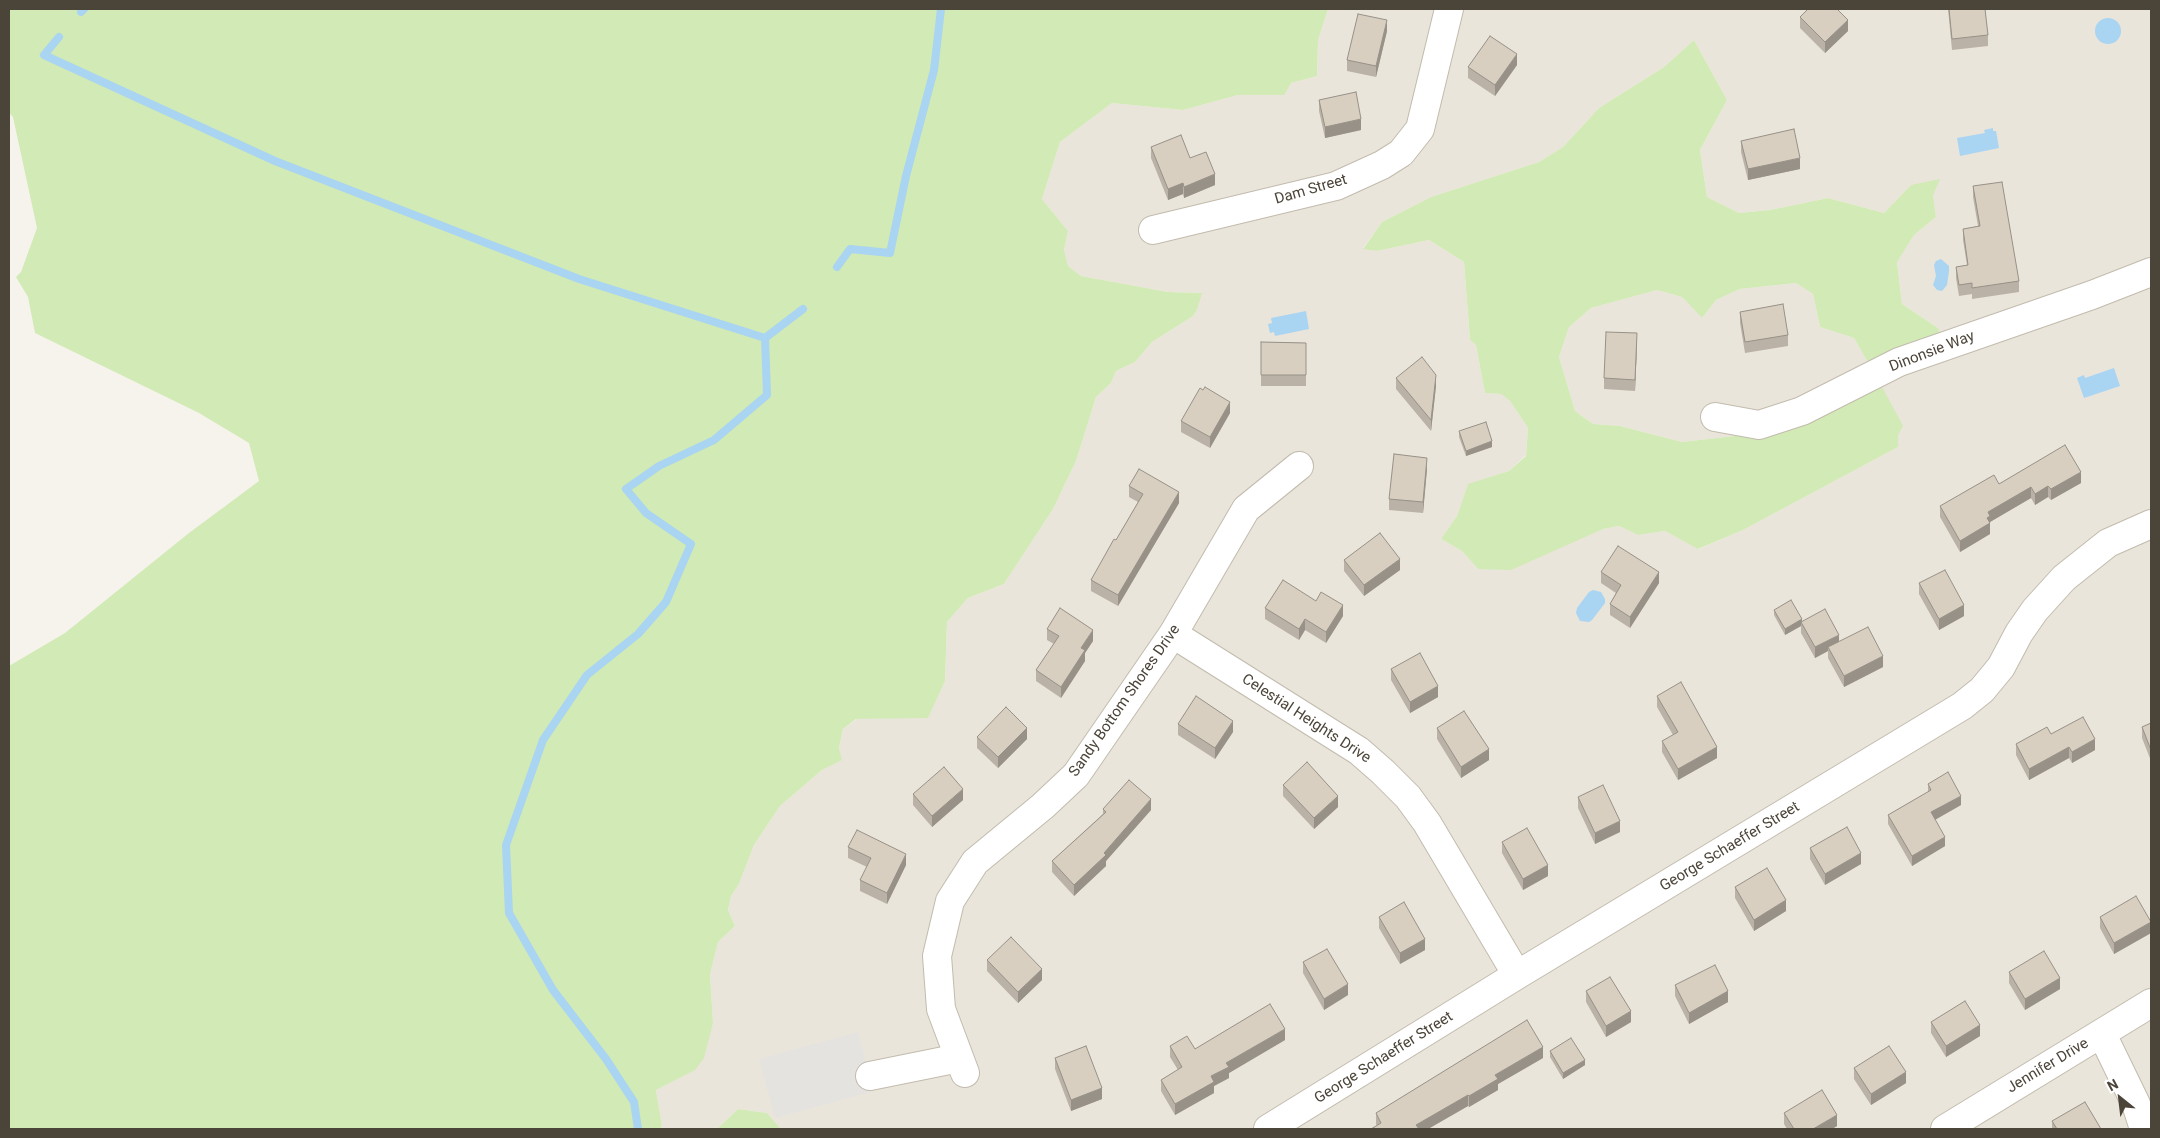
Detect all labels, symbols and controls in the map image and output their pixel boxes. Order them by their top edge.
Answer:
street label: Dam Street [1273,171,1349,209]
street label: Dinonsie Way [1887,327,1977,377]
street label: Sandy Bottom Shores Drive [1066,622,1184,780]
street label: Celestial Heights Drive [1238,671,1374,767]
street label: George Schaeffer Street [1657,798,1803,896]
street label: George Schaeffer Street [1312,1008,1456,1108]
street label: Jennifer Drive [2004,1035,2092,1097]
north arrow [2095,1073,2145,1123]
text: N [2105,1075,2121,1094]

